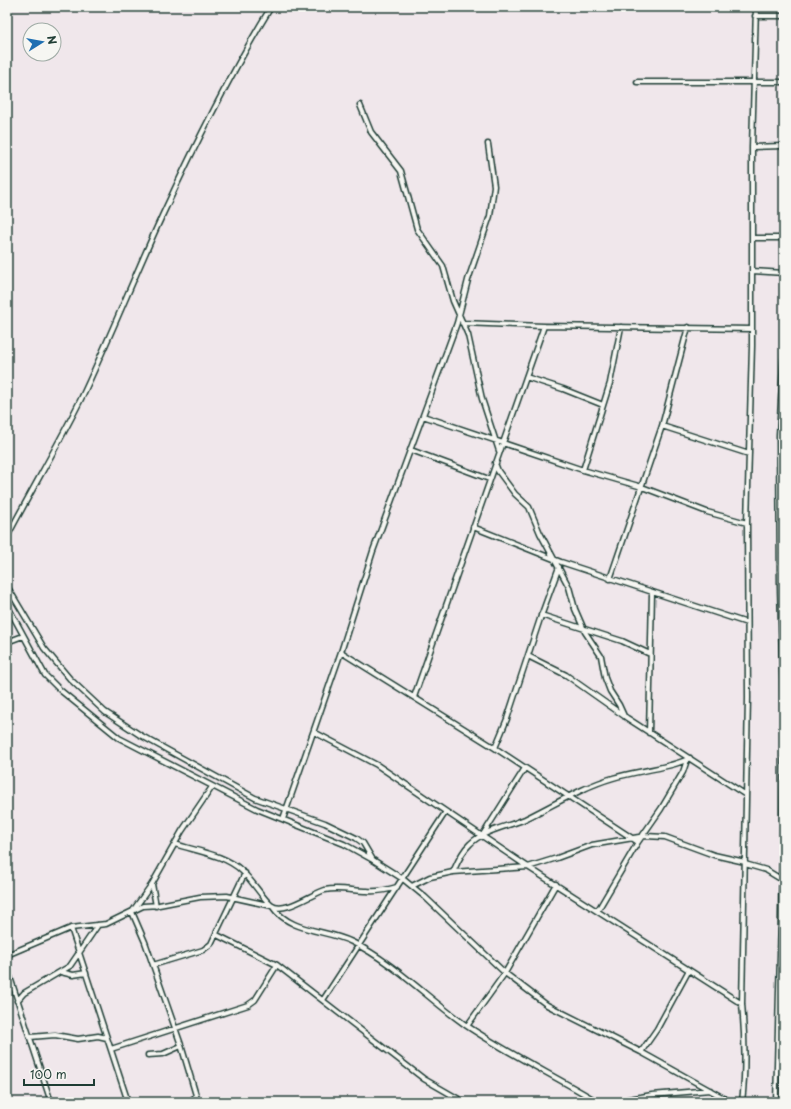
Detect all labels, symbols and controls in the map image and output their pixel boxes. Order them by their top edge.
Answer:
north arrow [22,22,62,62]
text: N [43,34,62,46]
scale bar [24,1061,94,1087]
text: 100 m [30,1065,67,1083]

